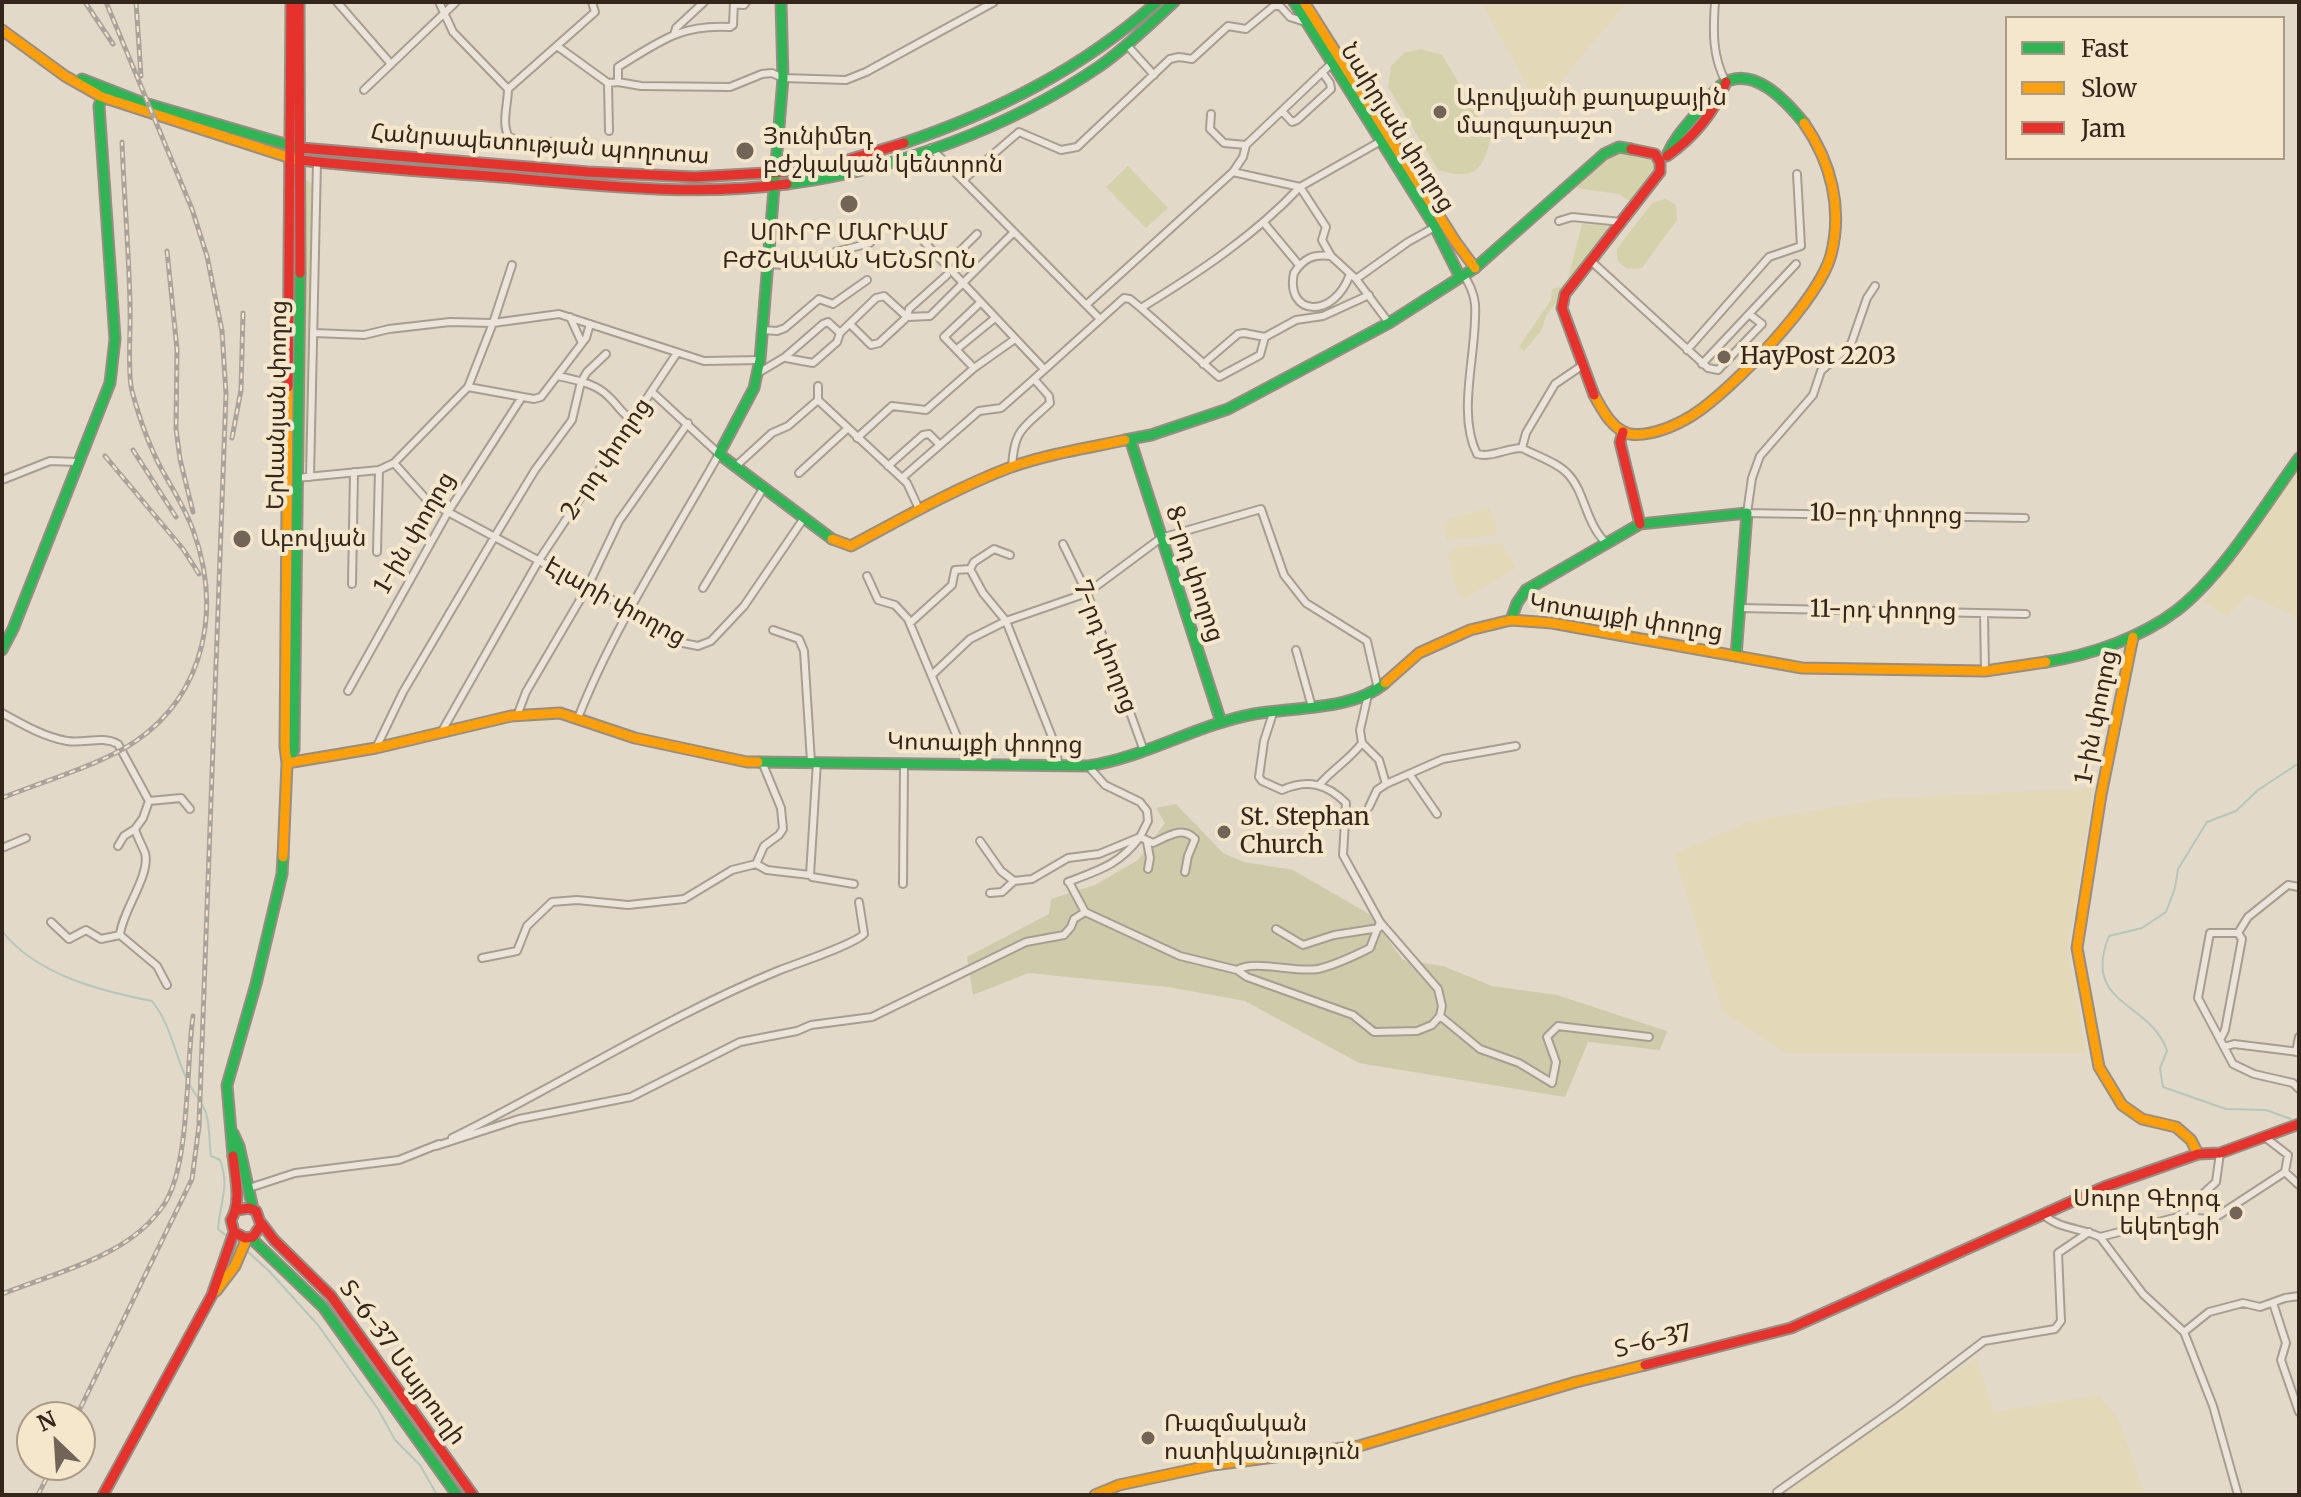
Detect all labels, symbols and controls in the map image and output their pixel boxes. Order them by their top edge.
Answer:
legend [2005,16,2285,160]
text: Fast [2081,33,2129,64]
street label: Նաիրյան փողոց [1334,38,1460,218]
text: Slow [2081,73,2137,104]
place label: Աբովյանի քաղաքային մարզադաշտ [1456,84,1727,140]
marker: Աբովյանի քաղաքային մարզադաշտ [1431,103,1449,121]
text: Jam [2081,113,2126,144]
street label: Հանրապետության պողոտա [370,119,710,171]
place label: Յունիմեդ բժշկական կենտրոն [763,123,1003,179]
marker: Յունիմեդ բժշկական կենտրոն [734,140,756,162]
marker: ՍՈՒՐԲ ՄԱՐԻԱՄ ԲԺՇԿԱԿԱՆ ԿԵՆՏՐՈՆ [838,193,860,215]
place label: ՍՈՒՐԲ ՄԱՐԻԱՄ ԲԺՇԿԱԿԱՆ ԿԵՆՏՐՈՆ [722,219,976,275]
street label: Երևանյան փողոց [262,300,294,510]
place label: HayPost 2203 [1740,343,1896,371]
marker: HayPost 2203 [1715,348,1733,366]
street label: 2-րդ փողոց [556,393,658,525]
street label: 1-ին փողոց [369,467,461,599]
street label: 10-րդ փողոց [1809,499,1963,531]
street label: 8-րդ փողոց [1158,502,1230,646]
place label: Աբովյան [260,525,366,553]
marker: Աբովյան [231,528,253,550]
street label: Էլարի փողոց [539,551,691,653]
street label: 7-րդ փողոց [1067,577,1143,717]
street label: Կոտայքի փողոց [1527,588,1725,648]
street label: 11-րդ փողոց [1809,595,1957,627]
street label: 1-ին փողոց [2070,648,2124,786]
street label: Կոտայքի փողոց [887,728,1083,760]
place label: St. Stephan Church [1240,804,1370,860]
marker: St. Stephan Church [1215,823,1233,841]
place label: Սուրբ Գէորգ եկեղեցի [2073,1185,2220,1241]
marker: Սուրբ Գէորգ եկեղեցի [2227,1204,2245,1222]
street label: Տ-6-37 Մայրուղի [333,1275,471,1451]
street label: Տ-6-37 [1612,1319,1694,1365]
north arrow [16,1401,96,1481]
text: N [33,1405,60,1437]
place label: Ռազմական ոստիկանություն [1164,1410,1360,1466]
marker: Ռազմական ոստիկանություն [1139,1429,1157,1447]

